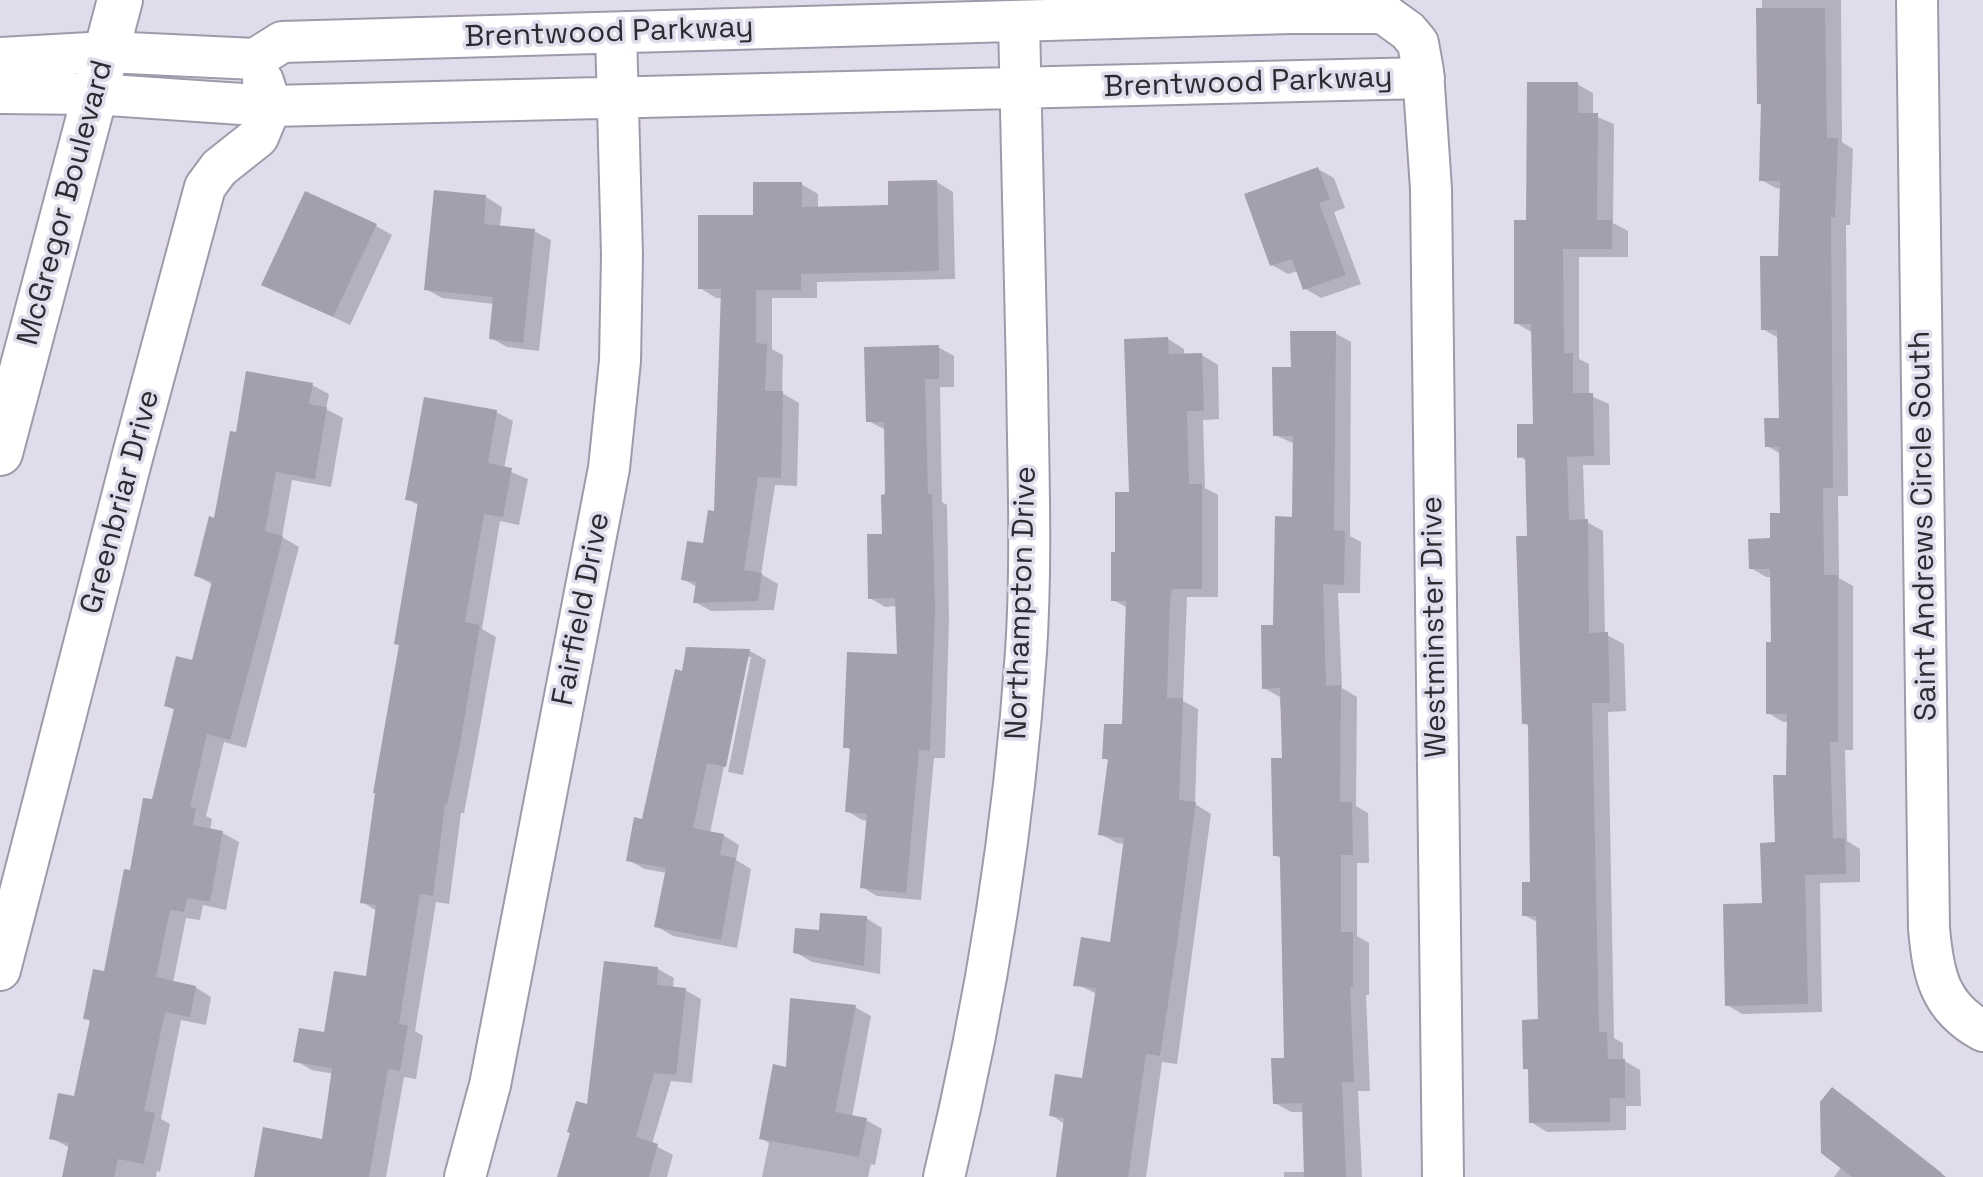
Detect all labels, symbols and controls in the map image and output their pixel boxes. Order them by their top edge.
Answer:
street label: Brentwood Parkway [464,10,754,56]
street label: McGregor Boulevard [11,57,121,349]
street label: Brentwood Parkway [1103,60,1393,106]
street label: Saint Andrews Circle South [1903,331,1945,721]
street label: Greenbriar Drive [74,386,168,618]
street label: Northampton Drive [999,466,1045,740]
street label: Westminster Drive [1415,496,1455,758]
street label: Fairfield Drive [546,509,618,709]

